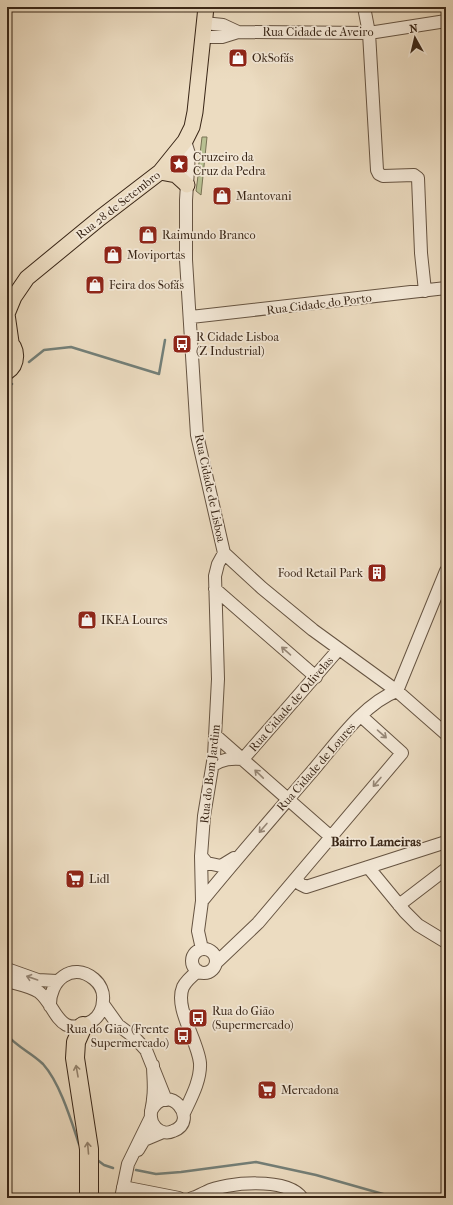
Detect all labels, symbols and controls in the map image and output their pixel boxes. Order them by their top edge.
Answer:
north arrow [395,18,435,58]
text: N [409,21,419,36]
street label: Rua Cidade de Aveiro [263,25,373,39]
shop icon: OkSofás [227,47,249,69]
place label: OkSofás [252,51,294,65]
place label: Cruzeiro da Cruz da Pedra [193,150,266,178]
place icon: Cruzeiro da Cruz da Pedra [168,153,190,175]
street label: Rua 28 de Setembro [73,168,163,242]
shop icon: Mantovani [211,185,233,207]
place label: Mantovani [236,189,292,203]
shop icon: Raimundo Branco [137,224,159,246]
place label: Raimundo Branco [162,228,256,242]
shop icon: Moviportas [102,244,124,266]
place label: Moviportas [127,248,186,262]
shop icon: Feira dos Sofás [84,274,106,296]
place label: Feira dos Sofás [109,278,184,292]
street label: Rua Cidade do Porto [266,291,372,317]
place label: R Cidade Lisboa (Z Industrial) [196,330,279,358]
bus stop icon: R Cidade Lisboa (Z Industrial) [171,333,193,355]
street label: Rua Cidade de Lisboa [192,433,228,544]
building icon: Food Retail Park [366,562,388,584]
place label: Food Retail Park [278,566,364,580]
shop icon: IKEA Loures [76,609,98,631]
place label: IKEA Loures [101,613,168,627]
one-way arrow [281,647,292,656]
street label: Rua Cidade de Odivelas [246,653,336,754]
street label: Rua Cidade de Loures [274,720,359,814]
street label: Rua do Bom Jardim [197,724,223,824]
one-way arrow [376,730,387,739]
one-way arrow [254,769,264,779]
one-way arrow [372,777,381,787]
one-way arrow [259,823,268,833]
district label: Bairro Lameiras [331,834,421,849]
supermarket icon: Lidl [64,868,86,890]
place label: Lidl [89,872,110,886]
one-way arrow [25,974,38,981]
place label: Rua do Gião (Supermercado) [212,1004,294,1032]
bus stop icon: Rua do Gião (Supermercado) [187,1007,209,1029]
place label: Rua do Gião (Frente Supermercado) [66,1022,169,1050]
bus stop icon: Rua do Gião (Frente Supermercado) [172,1025,194,1047]
one-way arrow [73,1065,81,1078]
supermarket icon: Mercadona [256,1079,278,1101]
place label: Mercadona [281,1083,339,1097]
one-way arrow [85,1142,92,1155]

